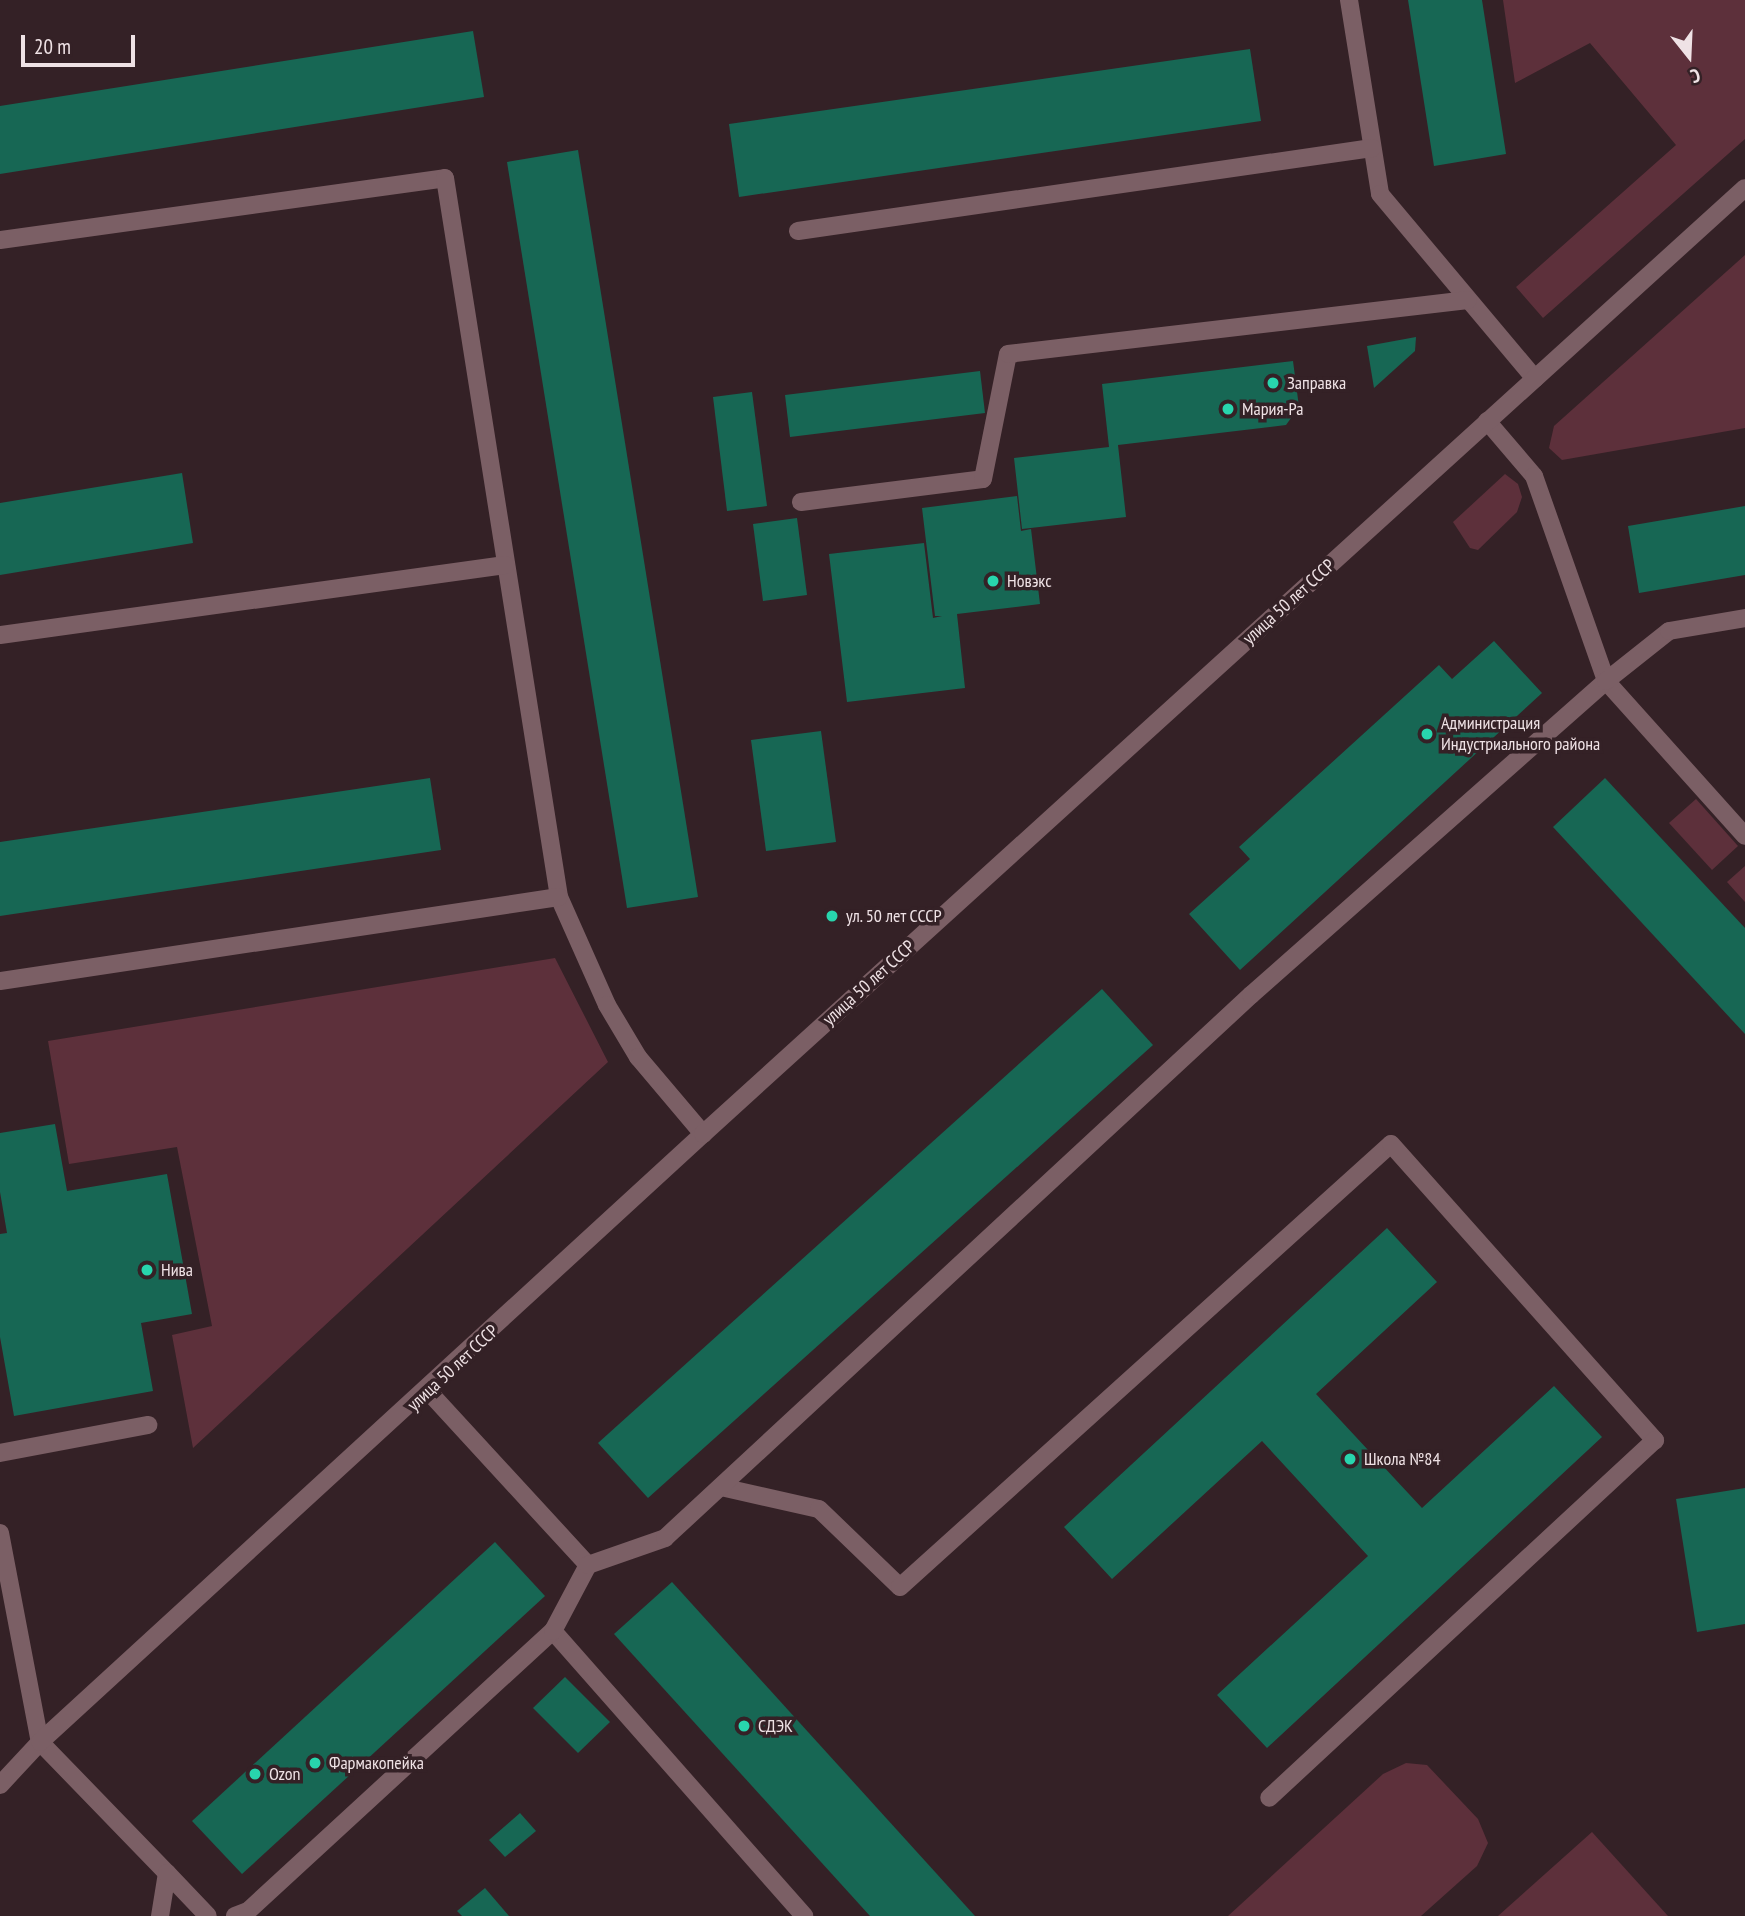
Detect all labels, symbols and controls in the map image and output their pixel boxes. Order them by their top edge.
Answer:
scale bar [24,21,138,65]
north arrow [1654,21,1724,91]
text: 20 m [34,33,71,60]
text: С [1688,63,1703,89]
place label: Заправка [1287,372,1346,394]
marker: Заправка [1265,375,1281,391]
place label: Мария-Ра [1242,398,1303,420]
marker: Мария-Ра [1220,401,1236,417]
street label: улица 50 лет СССР [1238,555,1340,649]
place label: Новэкс [1007,570,1052,592]
marker: Новэкс [985,573,1001,589]
place label: Администрация Индустриального района [1441,713,1600,756]
marker: Администрация Индустриального района [1419,726,1435,742]
place label: ул. 50 лет СССР [846,905,943,927]
marker: ул. 50 лет СССР [824,908,840,924]
street label: улица 50 лет СССР [818,936,920,1030]
place label: Нива [161,1259,193,1281]
marker: Нива [139,1262,155,1278]
street label: улица 50 лет СССР [403,1320,503,1416]
place label: Школа №84 [1364,1448,1441,1470]
marker: Школа №84 [1342,1451,1358,1467]
place label: СДЭК [758,1715,793,1737]
marker: СДЭК [736,1718,752,1734]
place label: Фармакопейка [329,1752,424,1774]
marker: Фармакопейка [307,1755,323,1771]
place label: Ozon [269,1763,301,1785]
marker: Ozon [247,1766,263,1782]

